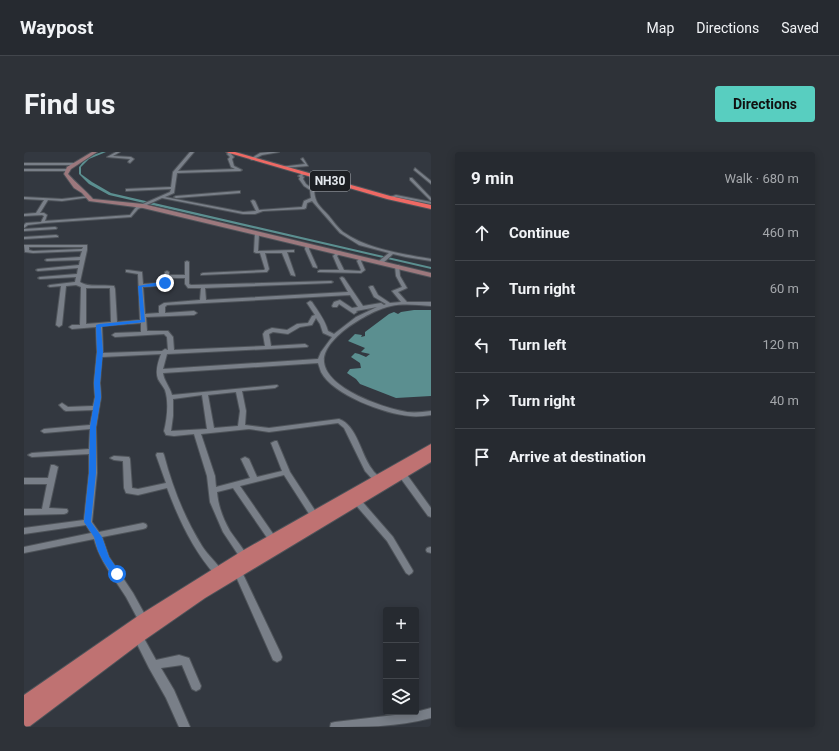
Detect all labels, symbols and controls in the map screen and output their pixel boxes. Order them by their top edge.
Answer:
text: Waypost [20,16,94,39]
text: Map [647,20,674,36]
text: Directions [696,20,759,36]
text: Saved [781,20,819,36]
button: Directions [715,86,815,122]
text: Find us [24,88,115,121]
text: 9 min [471,168,514,188]
road number: NH30 [310,171,350,191]
text: Walk · 680 m [724,171,799,186]
icon: ahead [471,222,493,244]
text: Continue [509,224,570,242]
text: 460 m [762,225,799,240]
route end [156,274,174,292]
icon: right [471,278,493,300]
text: Turn right [509,280,575,298]
text: 60 m [770,281,799,296]
icon: left [471,334,493,356]
text: Turn left [509,336,566,354]
text: 120 m [762,337,799,352]
icon: right [471,390,493,412]
text: Turn right [509,392,575,410]
text: 40 m [770,393,799,408]
icon: arrive [471,446,493,468]
text: Arrive at destination [509,448,646,466]
route start [108,565,126,583]
map controls [383,607,419,715]
button: + [383,607,419,643]
button: − [383,643,419,679]
button: layers [383,679,419,715]

